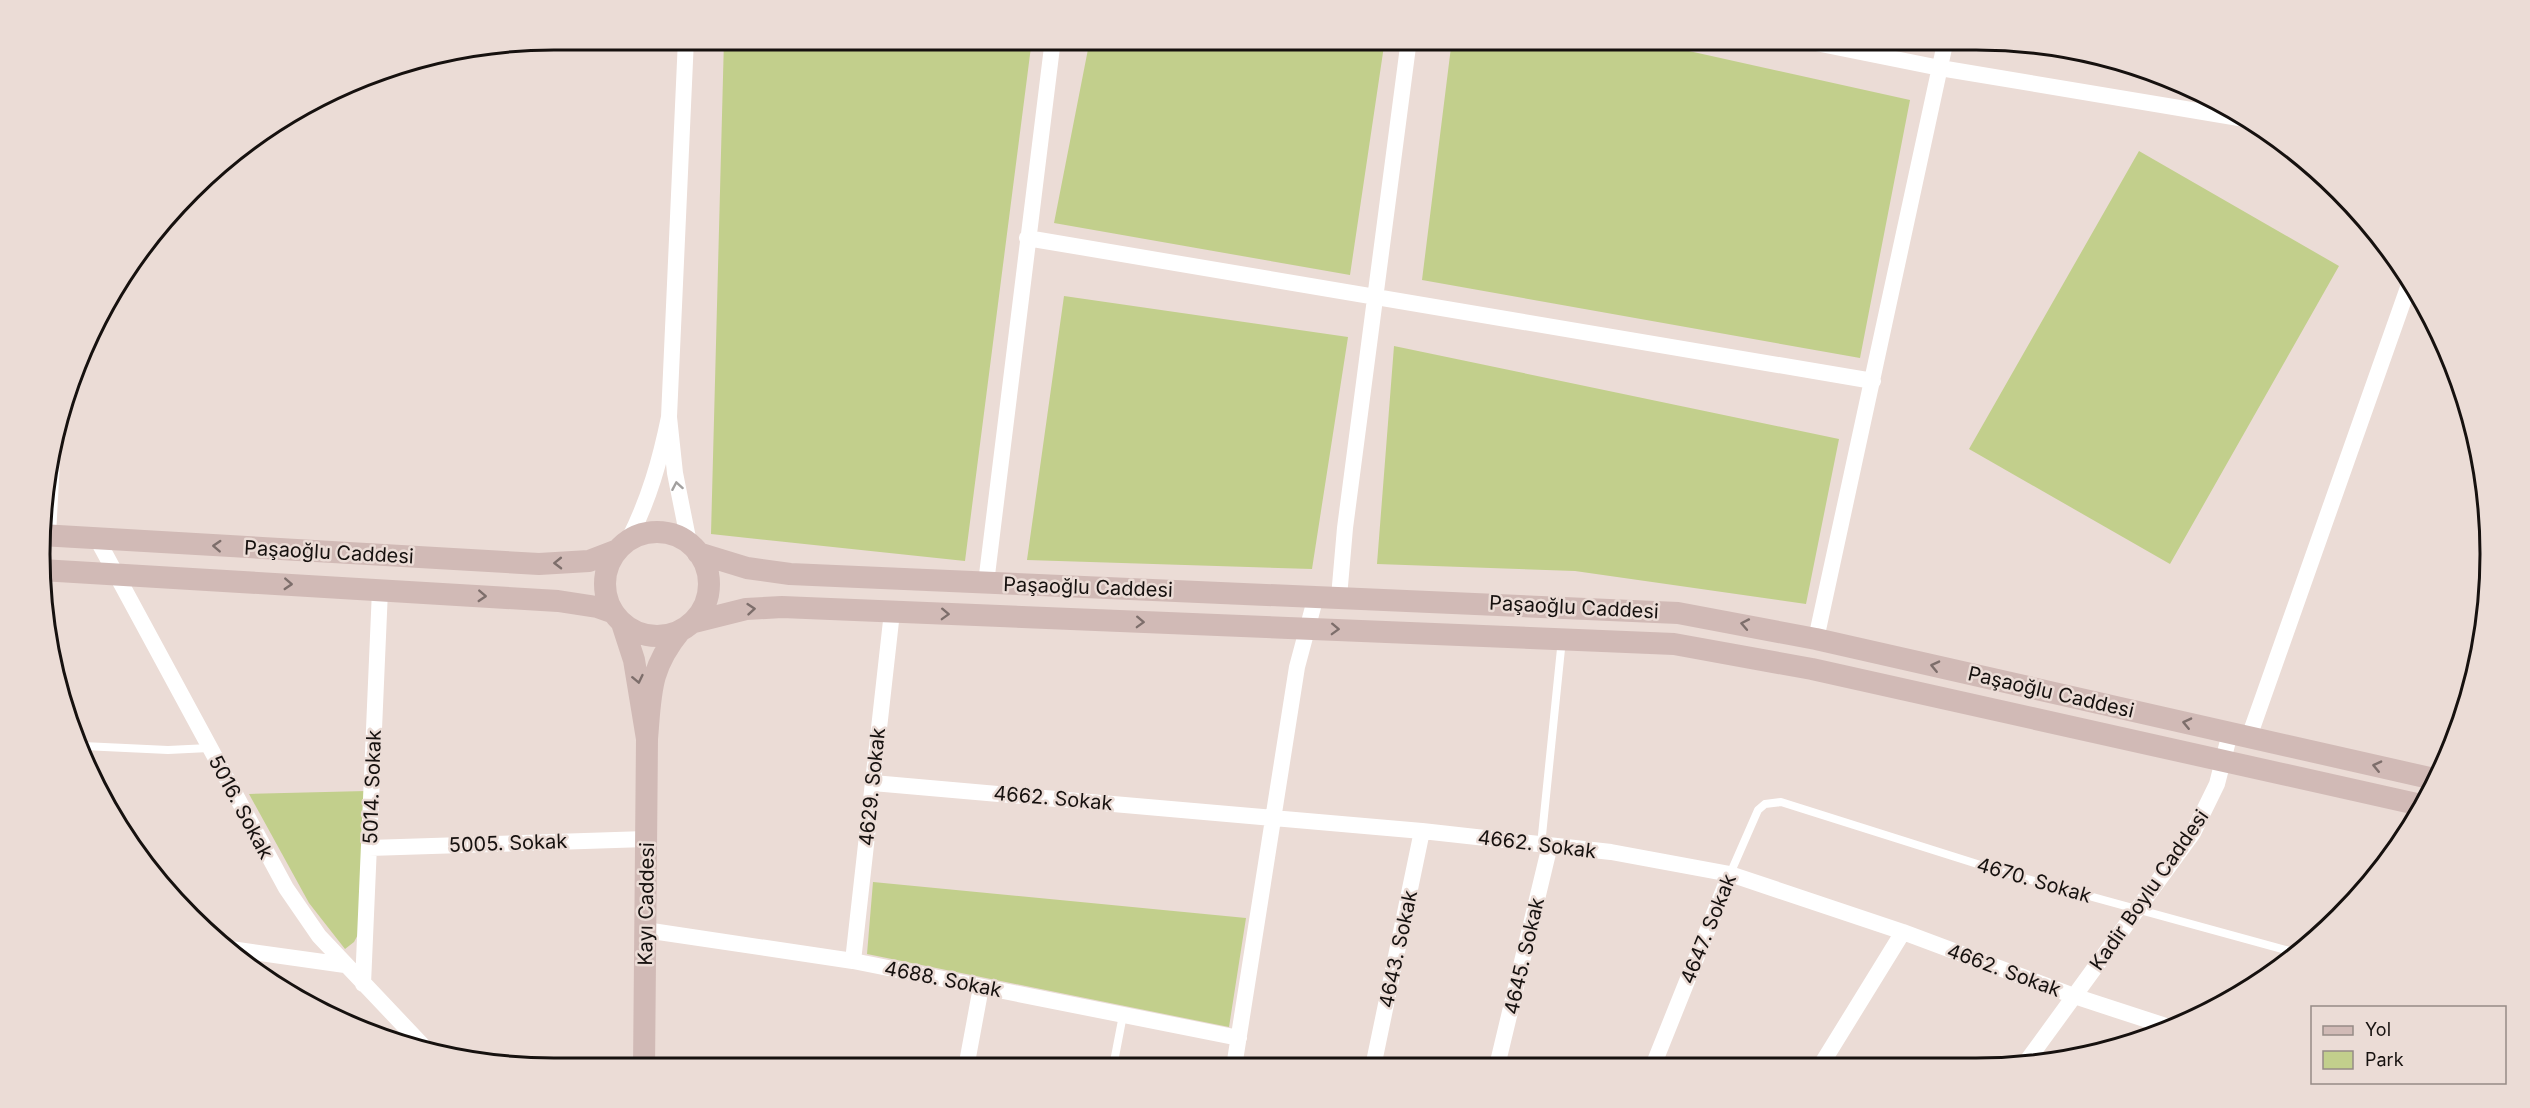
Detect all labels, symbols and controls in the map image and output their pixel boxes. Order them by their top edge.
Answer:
one-way arrow [671,481,684,491]
street label: Paşaoğlu Caddesi [244,536,414,568]
one-way arrow [212,539,221,552]
one-way arrow [554,557,563,570]
street label: Paşaoğlu Caddesi [1003,572,1173,602]
one-way arrow [283,578,292,591]
one-way arrow [478,589,487,602]
street label: Paşaoğlu Caddesi [1489,591,1659,623]
one-way arrow [746,603,755,616]
one-way arrow [941,608,950,620]
one-way arrow [1136,615,1145,628]
one-way arrow [1740,618,1750,631]
one-way arrow [1331,623,1340,636]
one-way arrow [1931,660,1941,673]
street label: Paşaoğlu Caddesi [1966,661,2136,723]
one-way arrow [631,674,644,684]
one-way arrow [2182,717,2192,730]
street label: 4629. Sokak [854,727,890,847]
street label: 5014. Sokak [358,729,386,845]
street label: 5016. Sokak [204,751,278,863]
one-way arrow [2372,761,2382,774]
street label: 4662. Sokak [993,781,1113,815]
street label: Kadir Boylu Caddesi [2085,805,2213,975]
street label: 4662. Sokak [1476,825,1598,863]
street label: 5005. Sokak [448,829,568,857]
street label: Kayı Caddesi [633,842,659,966]
street label: 4670. Sokak [1974,852,2094,908]
street label: 4647. Sokak [1675,871,1741,987]
street label: 4643. Sokak [1374,888,1422,1010]
street label: 4645. Sokak [1499,895,1549,1017]
street label: 4662. Sokak [1944,938,2064,1002]
street label: 4688. Sokak [882,956,1004,1002]
legend [2311,1006,2506,1084]
text: Yol [2365,1019,2391,1040]
text: Park [2365,1049,2404,1070]

